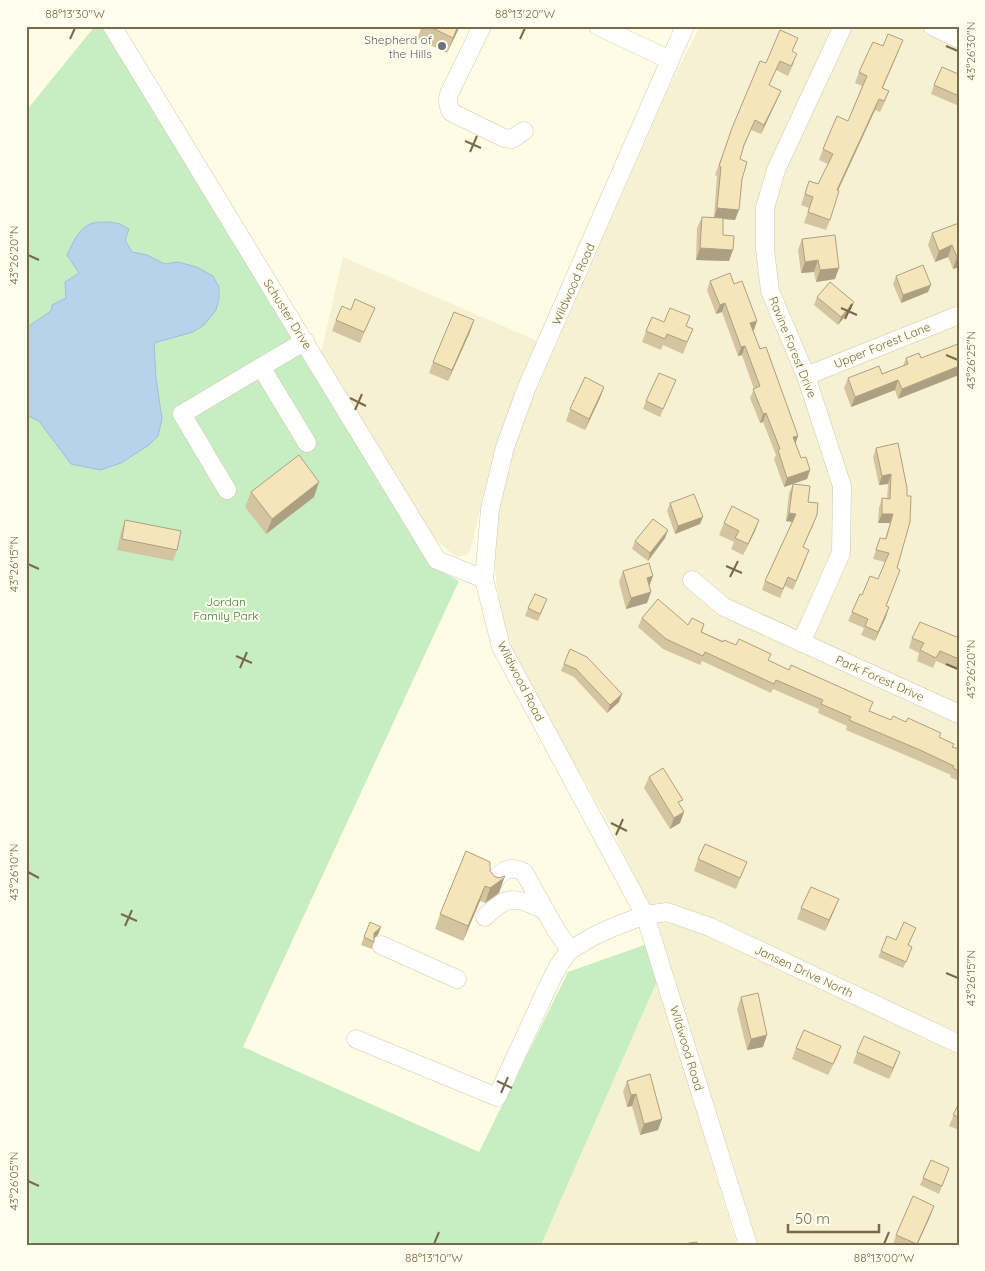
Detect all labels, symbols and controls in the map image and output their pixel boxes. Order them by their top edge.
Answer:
text: 88°13'30"W [45,6,105,21]
text: 88°13'20"W [495,6,555,21]
text: 43°26'30"N [963,22,978,80]
place label: Shepherd of the Hills [364,32,433,61]
marker: Shepherd of the Hills [436,40,448,52]
text: 43°26'20"N [6,225,21,285]
street label: Wildwood Road [548,241,598,327]
street label: Schuster Drive [260,276,316,352]
street label: Ravine Forest Drive [766,294,820,400]
street label: Upper Forest Lane [831,319,933,371]
text: 43°26'25"N [963,331,978,389]
text: 43°26'15"N [6,536,21,592]
park label: Jordan Family Park [193,594,259,623]
street label: Wildwood Road [494,638,548,724]
text: 43°26'20"N [963,639,978,699]
street label: Park Forest Drive [833,652,927,704]
text: 43°26'10"N [6,844,21,900]
street label: Jansen Drive North [752,942,856,1000]
text: 43°26'15"N [963,950,978,1006]
street label: Wildwood Road [667,1004,707,1092]
text: 43°26'05"N [6,1151,21,1211]
scale bar [788,1201,879,1233]
text: 50 m [795,1209,830,1228]
text: 88°13'10"W [405,1250,463,1265]
text: 88°13'00"W [854,1250,915,1265]

